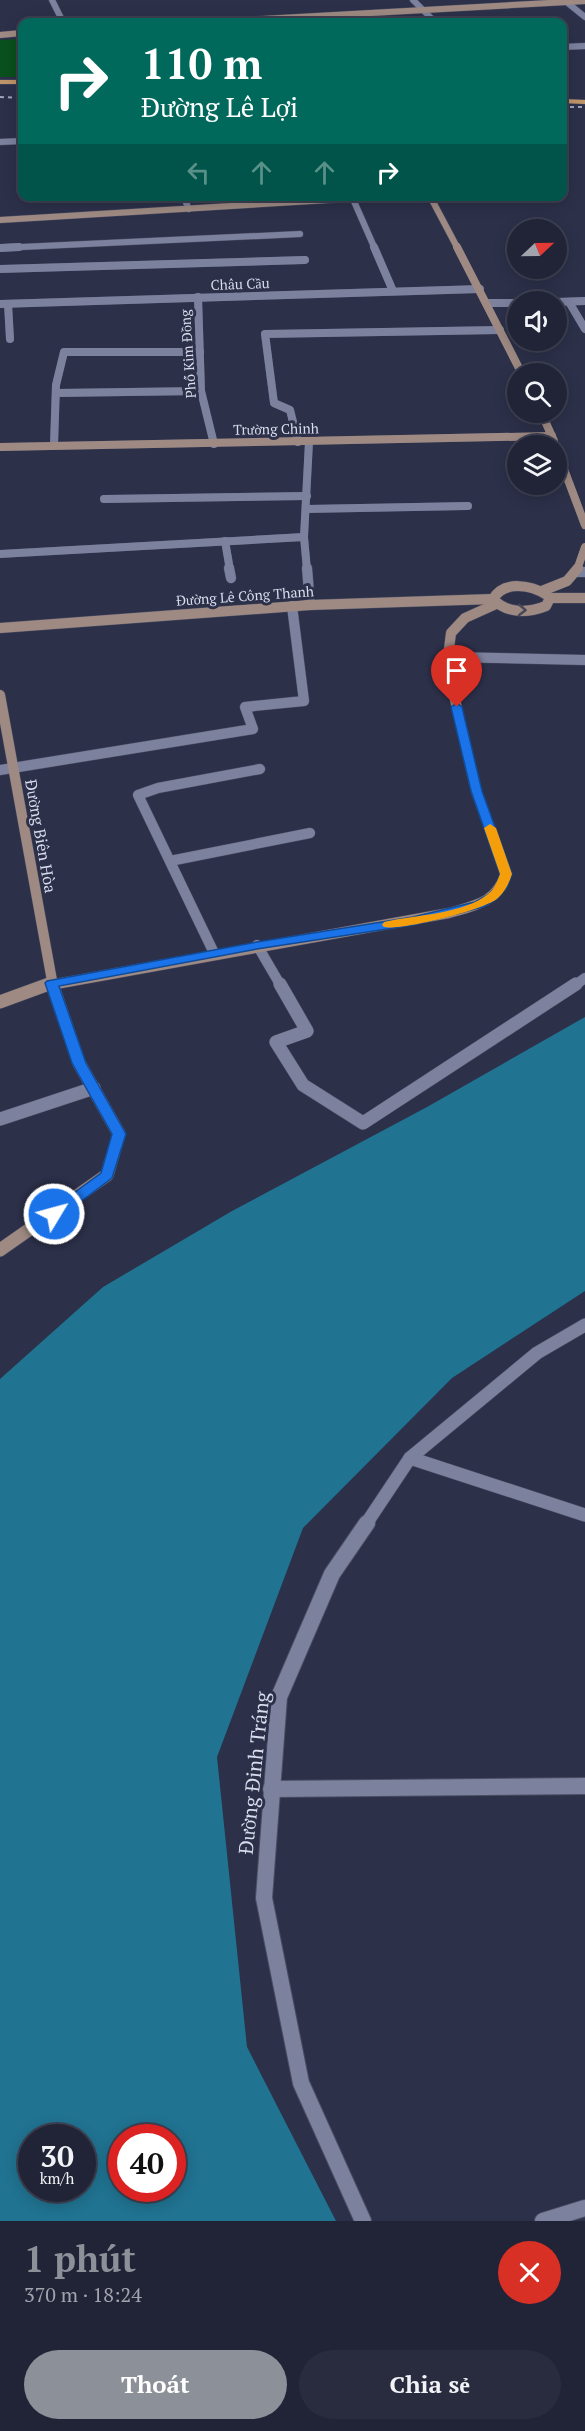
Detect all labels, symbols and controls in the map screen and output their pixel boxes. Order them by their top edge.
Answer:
text: 110 m [141,35,262,91]
icon: right [42,42,120,120]
text: Đường Lê Lợi [141,89,298,125]
icon: left [182,156,215,189]
icon: ahead [245,156,278,189]
icon: ahead [308,156,341,189]
icon: right [371,156,404,189]
north arrow [507,219,567,279]
map controls [507,219,567,495]
street label: Châu Cầu [210,273,270,294]
button: sound [507,291,567,351]
street label: Phố Kim Đồng [175,308,200,399]
button: search [507,363,567,423]
street label: Trường Chinh [233,418,319,439]
button: layers [507,435,567,495]
street label: Đường Lê Công Thanh [175,581,315,610]
one-way arrow [518,604,527,616]
pin [431,645,482,707]
icon: arrive [440,654,473,687]
street label: Đường Biên Hòa [20,777,62,895]
position arrow [22,1182,86,1246]
street label: Đường Đinh Tráng [232,1690,276,1856]
speed limit sign: 40 [108,2124,186,2202]
text: 30 [40,2136,74,2176]
text: km/h [40,2168,74,2188]
text: 1 phút [24,2235,136,2282]
button: close [498,2241,561,2304]
text: 370 m · 18:24 [24,2281,142,2308]
button: Thoát [24,2350,287,2419]
button: Chia sẻ [299,2350,561,2419]

